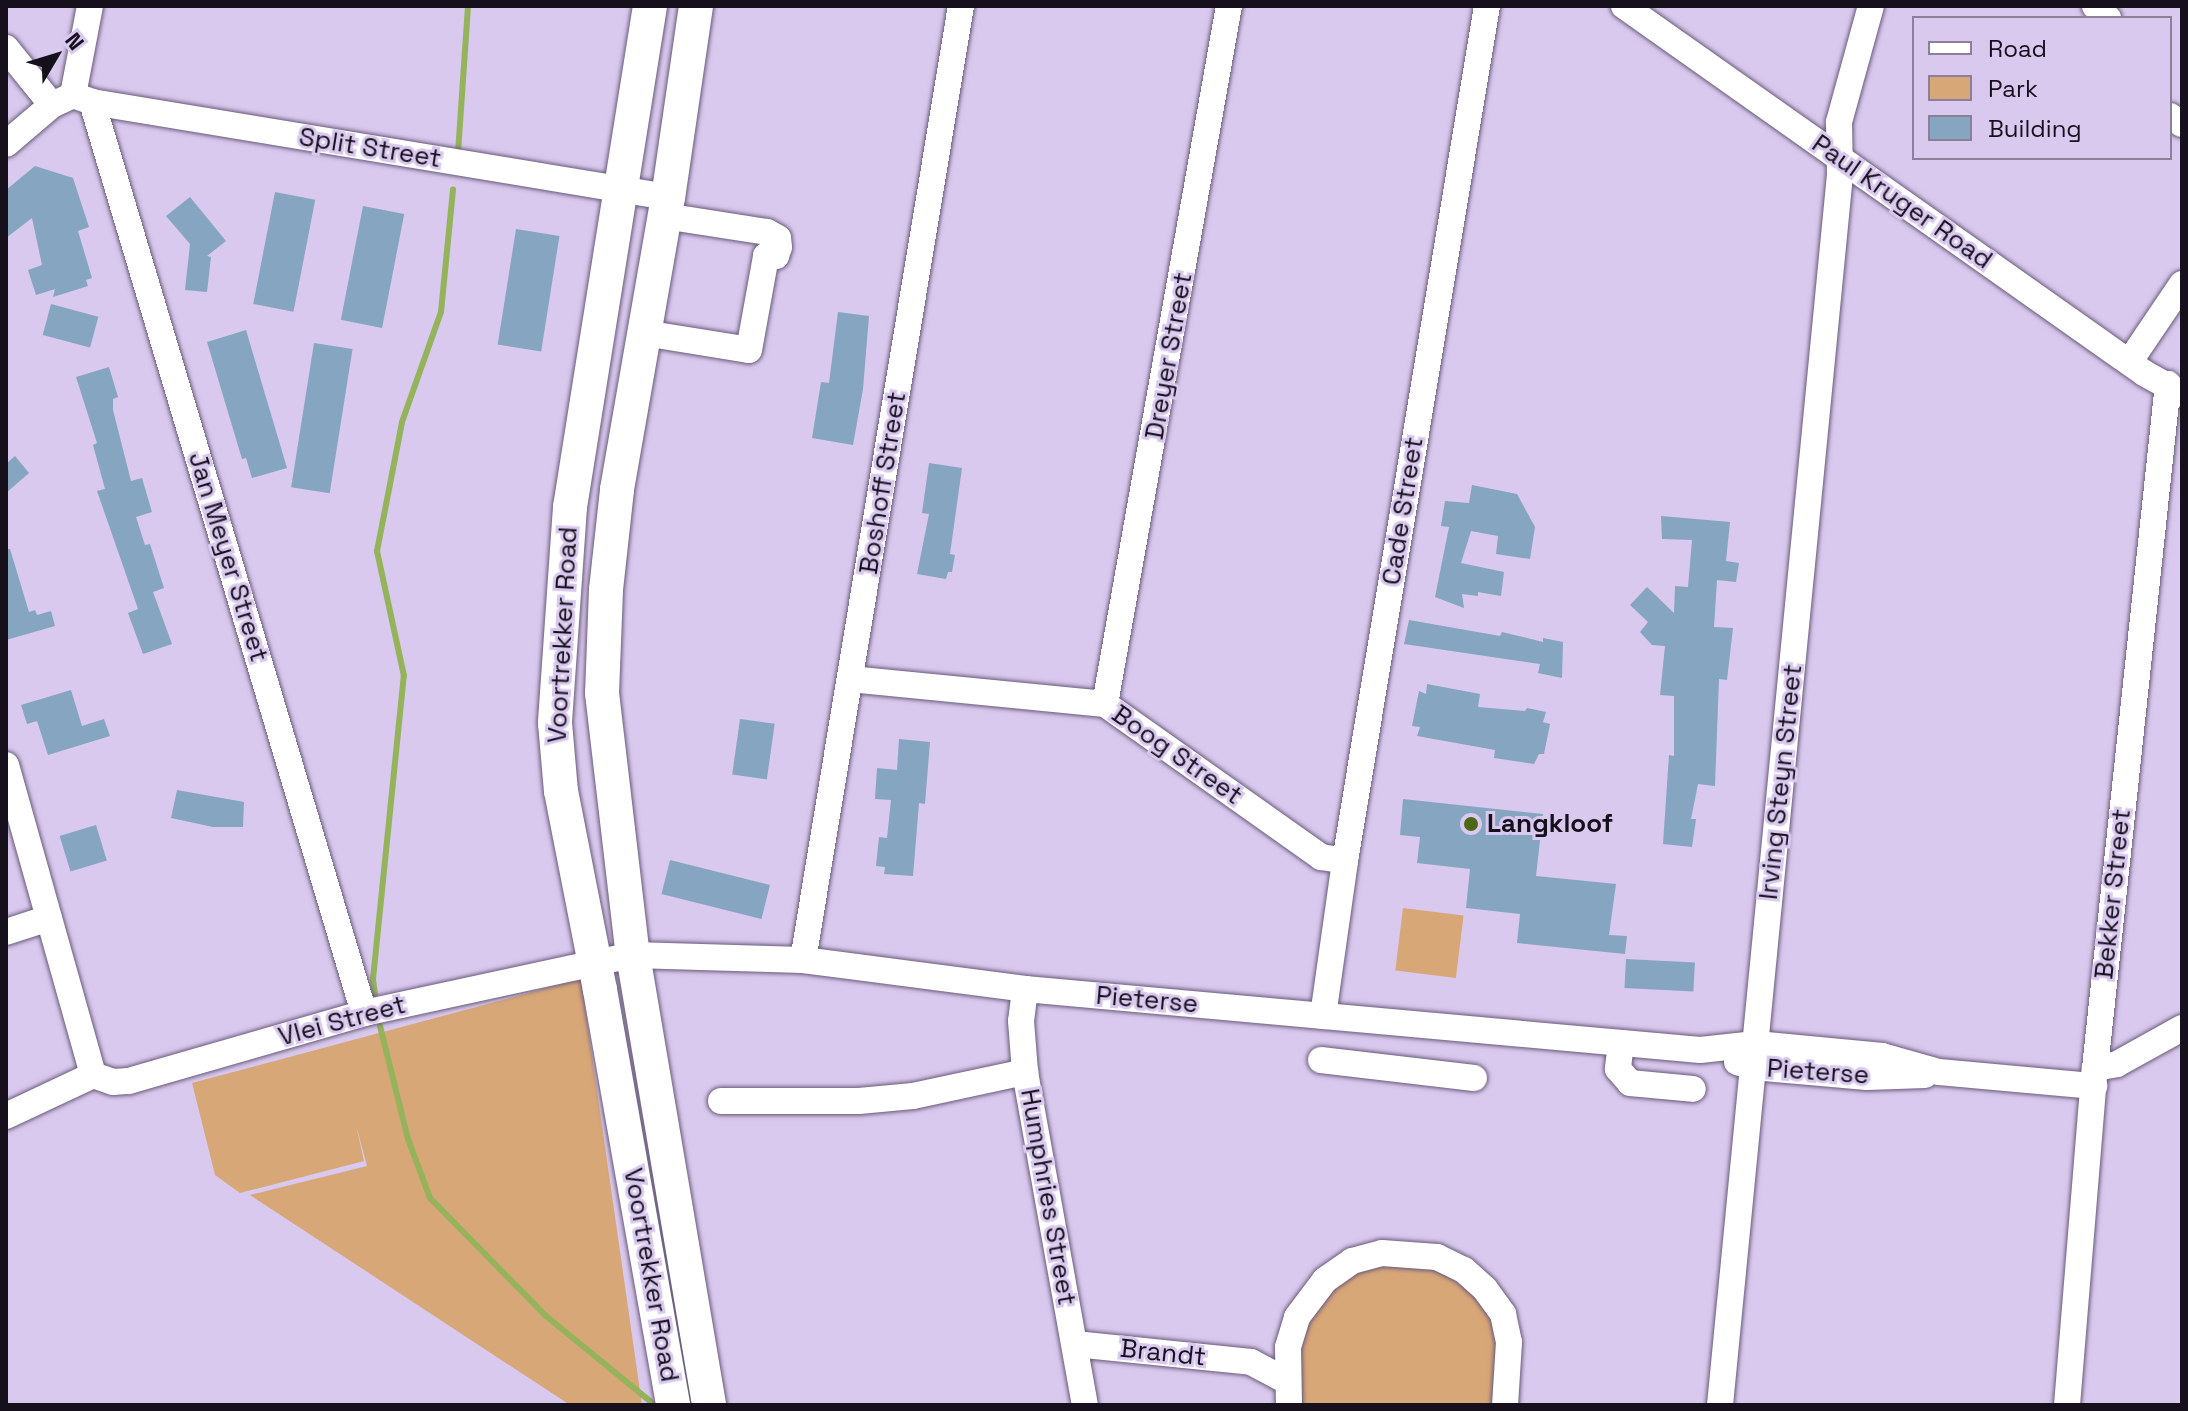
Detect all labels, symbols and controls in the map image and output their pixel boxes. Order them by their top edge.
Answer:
north arrow [16,16,96,96]
legend [1912,16,2172,160]
text: N [59,27,90,56]
text: Road [1988,33,2047,64]
text: Park [1988,73,2038,104]
text: Building [1988,113,2082,144]
street label: Split Street [297,121,443,175]
street label: Paul Kruger Road [1806,128,1998,276]
street label: Dreyer Street [1139,270,1199,442]
street label: Boshoff Street [853,389,913,577]
street label: Cade Street [1376,435,1430,587]
street label: Jan Meyer Street [181,448,275,666]
street label: Voortrekker Road [542,526,584,744]
street label: Irving Steyn Street [1753,663,1809,901]
street label: Boog Street [1106,699,1248,811]
street label: Bekker Street [2089,807,2137,981]
place label: Langkloof [1487,808,1613,840]
marker: Langkloof [1462,815,1480,833]
street label: Pieterse [1095,980,1199,1020]
street label: Vlei Street [275,989,409,1053]
street label: Pieterse [1766,1053,1870,1091]
street label: Humphries Street [1014,1086,1082,1308]
street label: Voortrekker Road [617,1166,685,1384]
street label: Brandt [1119,1333,1207,1373]

